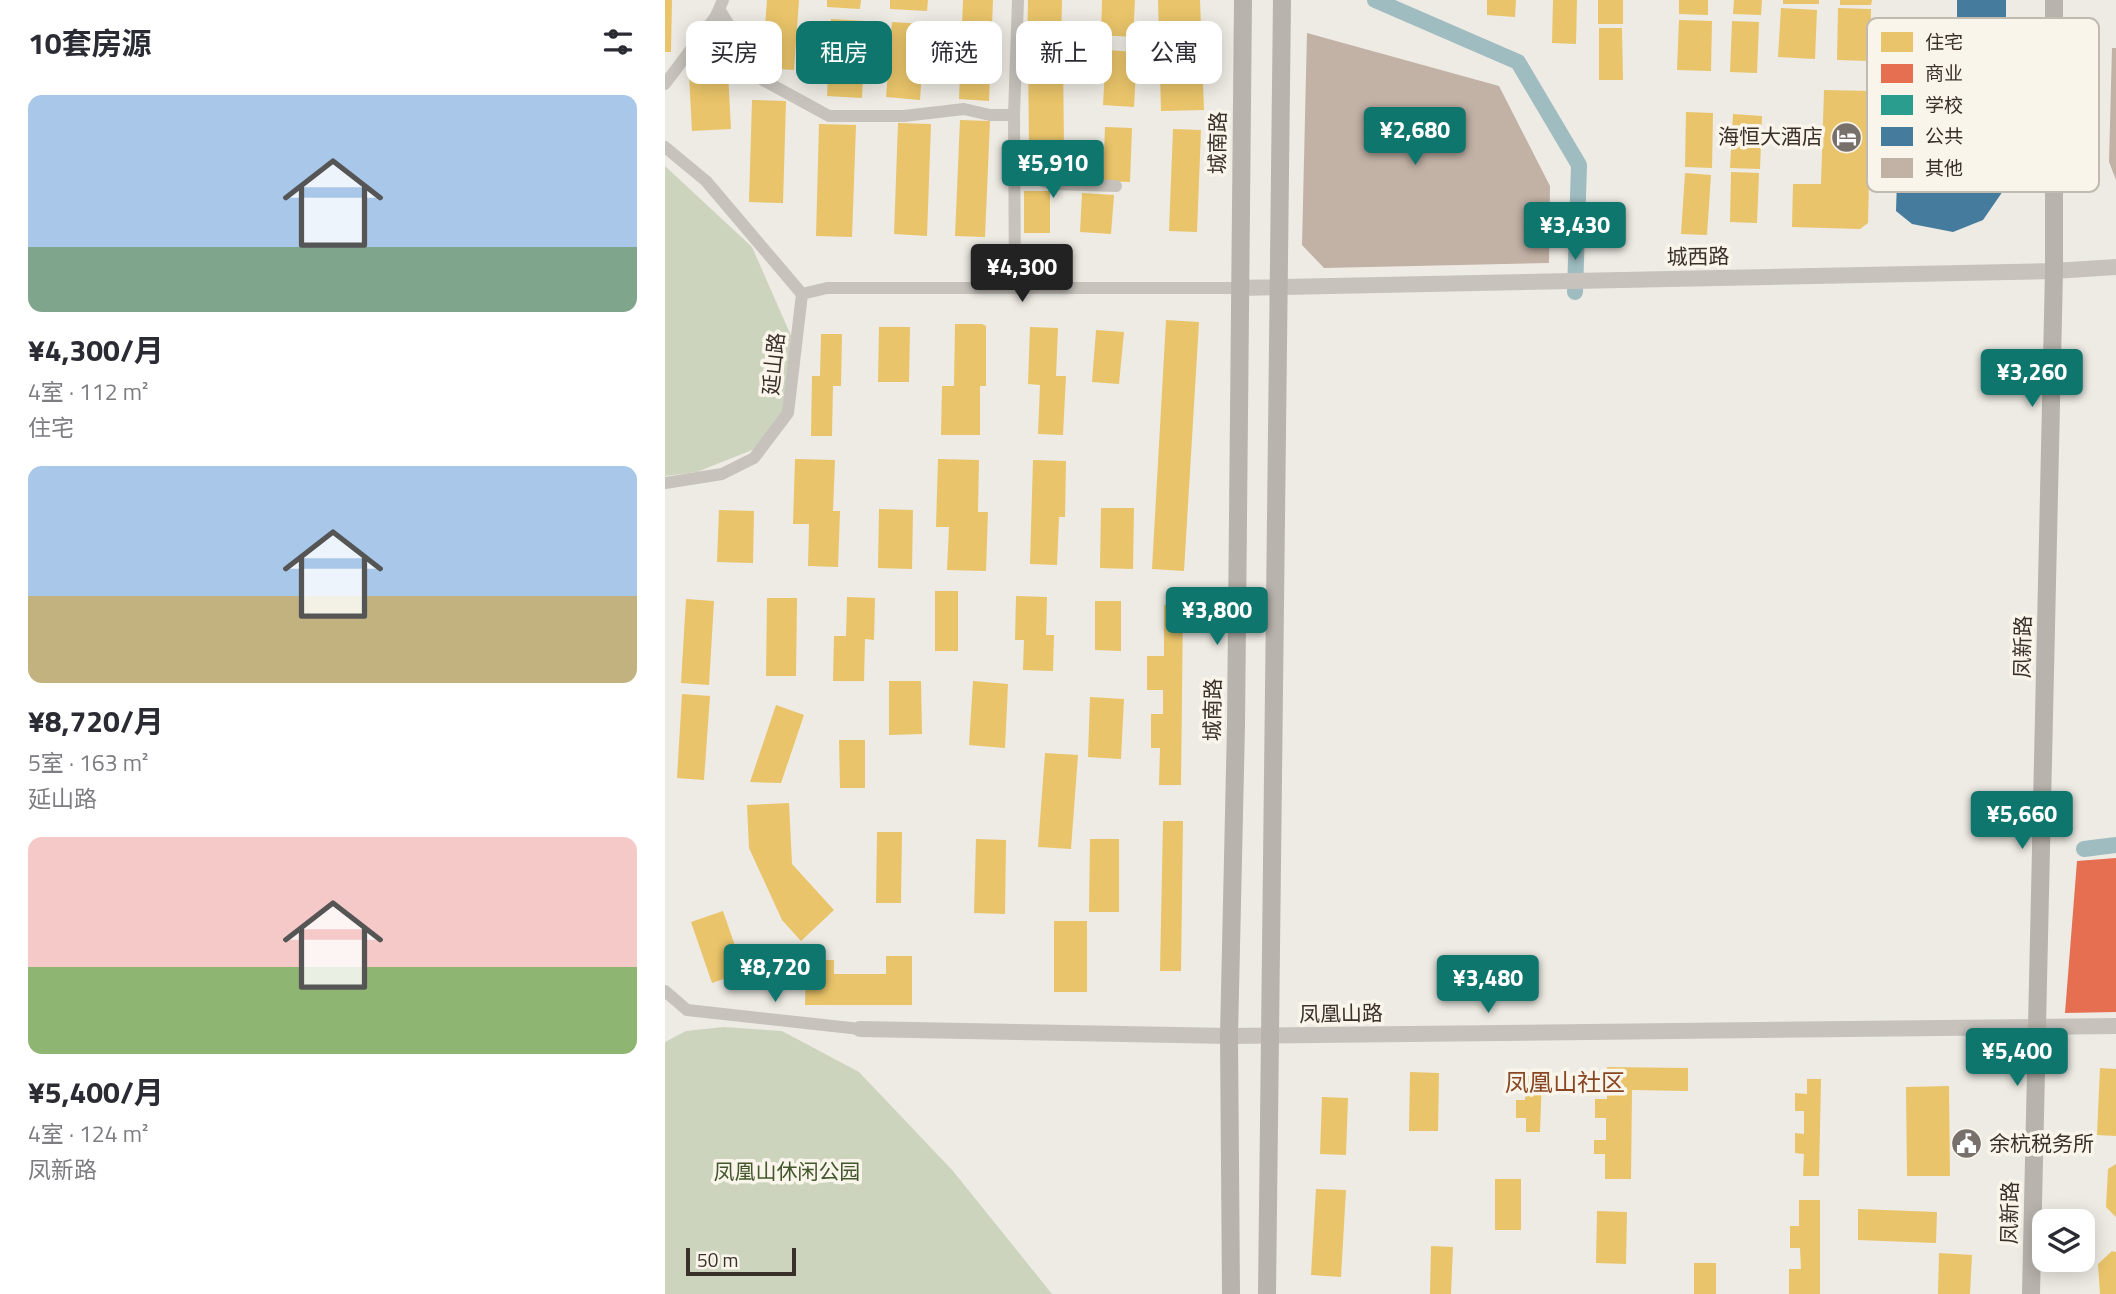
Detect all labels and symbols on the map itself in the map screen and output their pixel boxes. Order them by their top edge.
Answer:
legend [1867,18,2099,192]
text: 住宅 [1925,27,1963,56]
text: 商业 [1925,58,1963,87]
text: 学校 [1925,90,1963,119]
pin: ¥2,680 [1358,108,1472,167]
street label: 城南路 [1200,111,1234,175]
place label: 海恒大酒店 [1718,120,1823,152]
hotel icon: 海恒大酒店 [1829,120,1863,154]
text: 公共 [1925,121,1963,150]
pin: ¥5,910 [996,140,1110,200]
text: 其他 [1925,153,1963,182]
pin: ¥3,430 [1518,202,1632,262]
street label: 城西路 [1666,239,1730,273]
pin: ¥4,300 [965,244,1079,304]
street label: 延山路 [754,331,792,397]
pin: ¥3,260 [1975,350,2089,409]
pin: ¥3,800 [1160,588,1274,647]
street label: 凤新路 [2005,615,2039,679]
street label: 城南路 [1195,678,1229,742]
pin: ¥5,660 [1965,792,2079,851]
pin: ¥8,720 [718,944,832,1004]
pin: ¥3,480 [1431,956,1545,1015]
street label: 凤凰山路 [1299,996,1383,1030]
pin: ¥5,400 [1960,1028,2074,1088]
district label: 凤凰山社区 [1505,1064,1625,1100]
public building icon: 余杭税务所 [1949,1127,1983,1161]
place label: 余杭税务所 [1989,1127,2094,1159]
park label: 凤凰山休闲公园 [714,1155,861,1187]
street label: 凤新路 [1992,1181,2026,1245]
scale bar [686,1245,796,1277]

